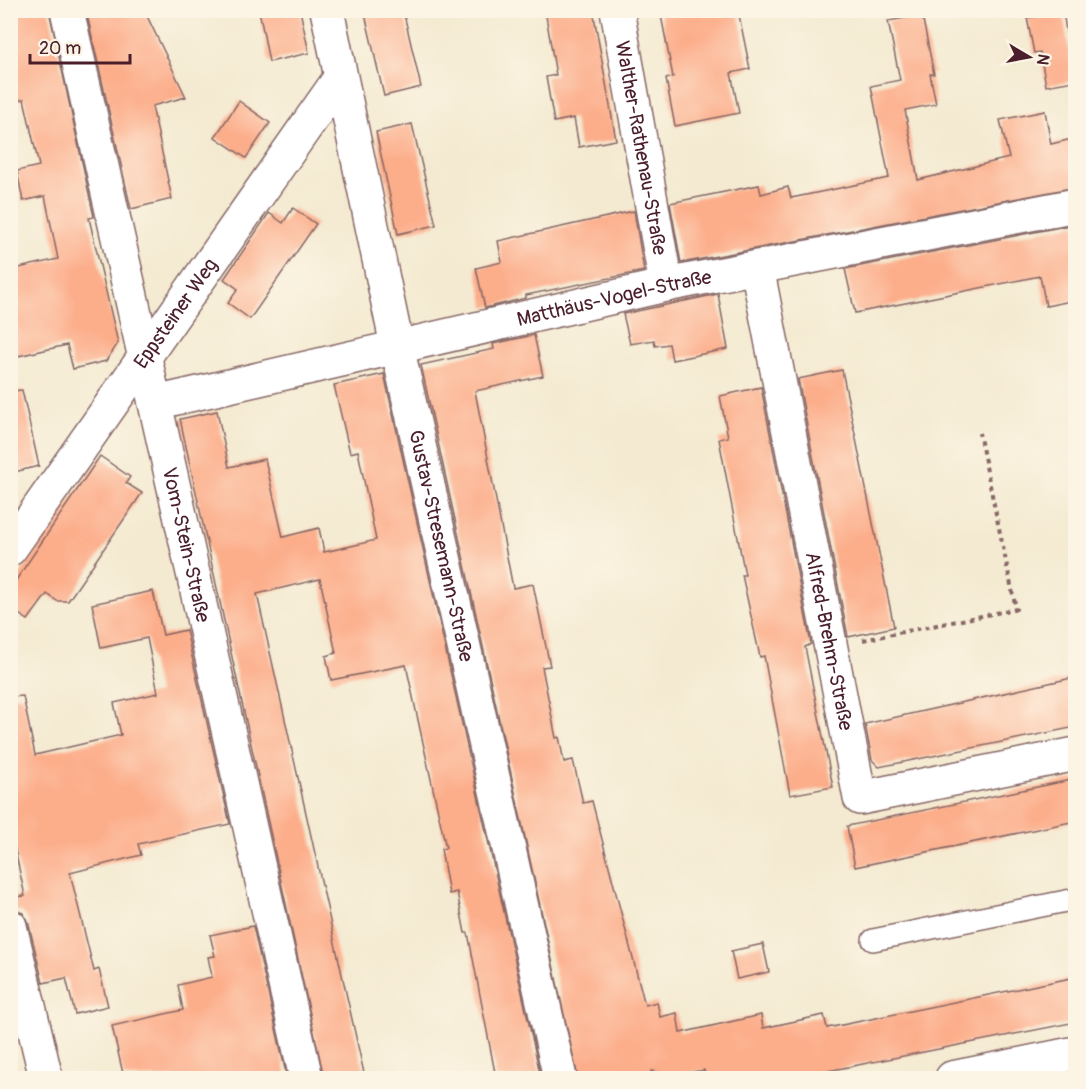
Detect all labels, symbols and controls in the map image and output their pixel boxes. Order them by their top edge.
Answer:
scale bar [30,27,130,65]
north arrow [999,27,1059,87]
text: 20 m [39,37,81,60]
street label: Walther-Rathenau-Straße [610,39,672,257]
text: N [1032,52,1054,67]
street label: Eppsteiner Weg [128,253,223,374]
street label: Matthäus-Vogel-Straße [514,264,714,332]
street label: Gustav-Stresemann-Straße [403,428,479,664]
street label: Vom-Stein-Straße [157,465,216,625]
street label: Alfred-Brehm-Straße [800,550,859,733]

